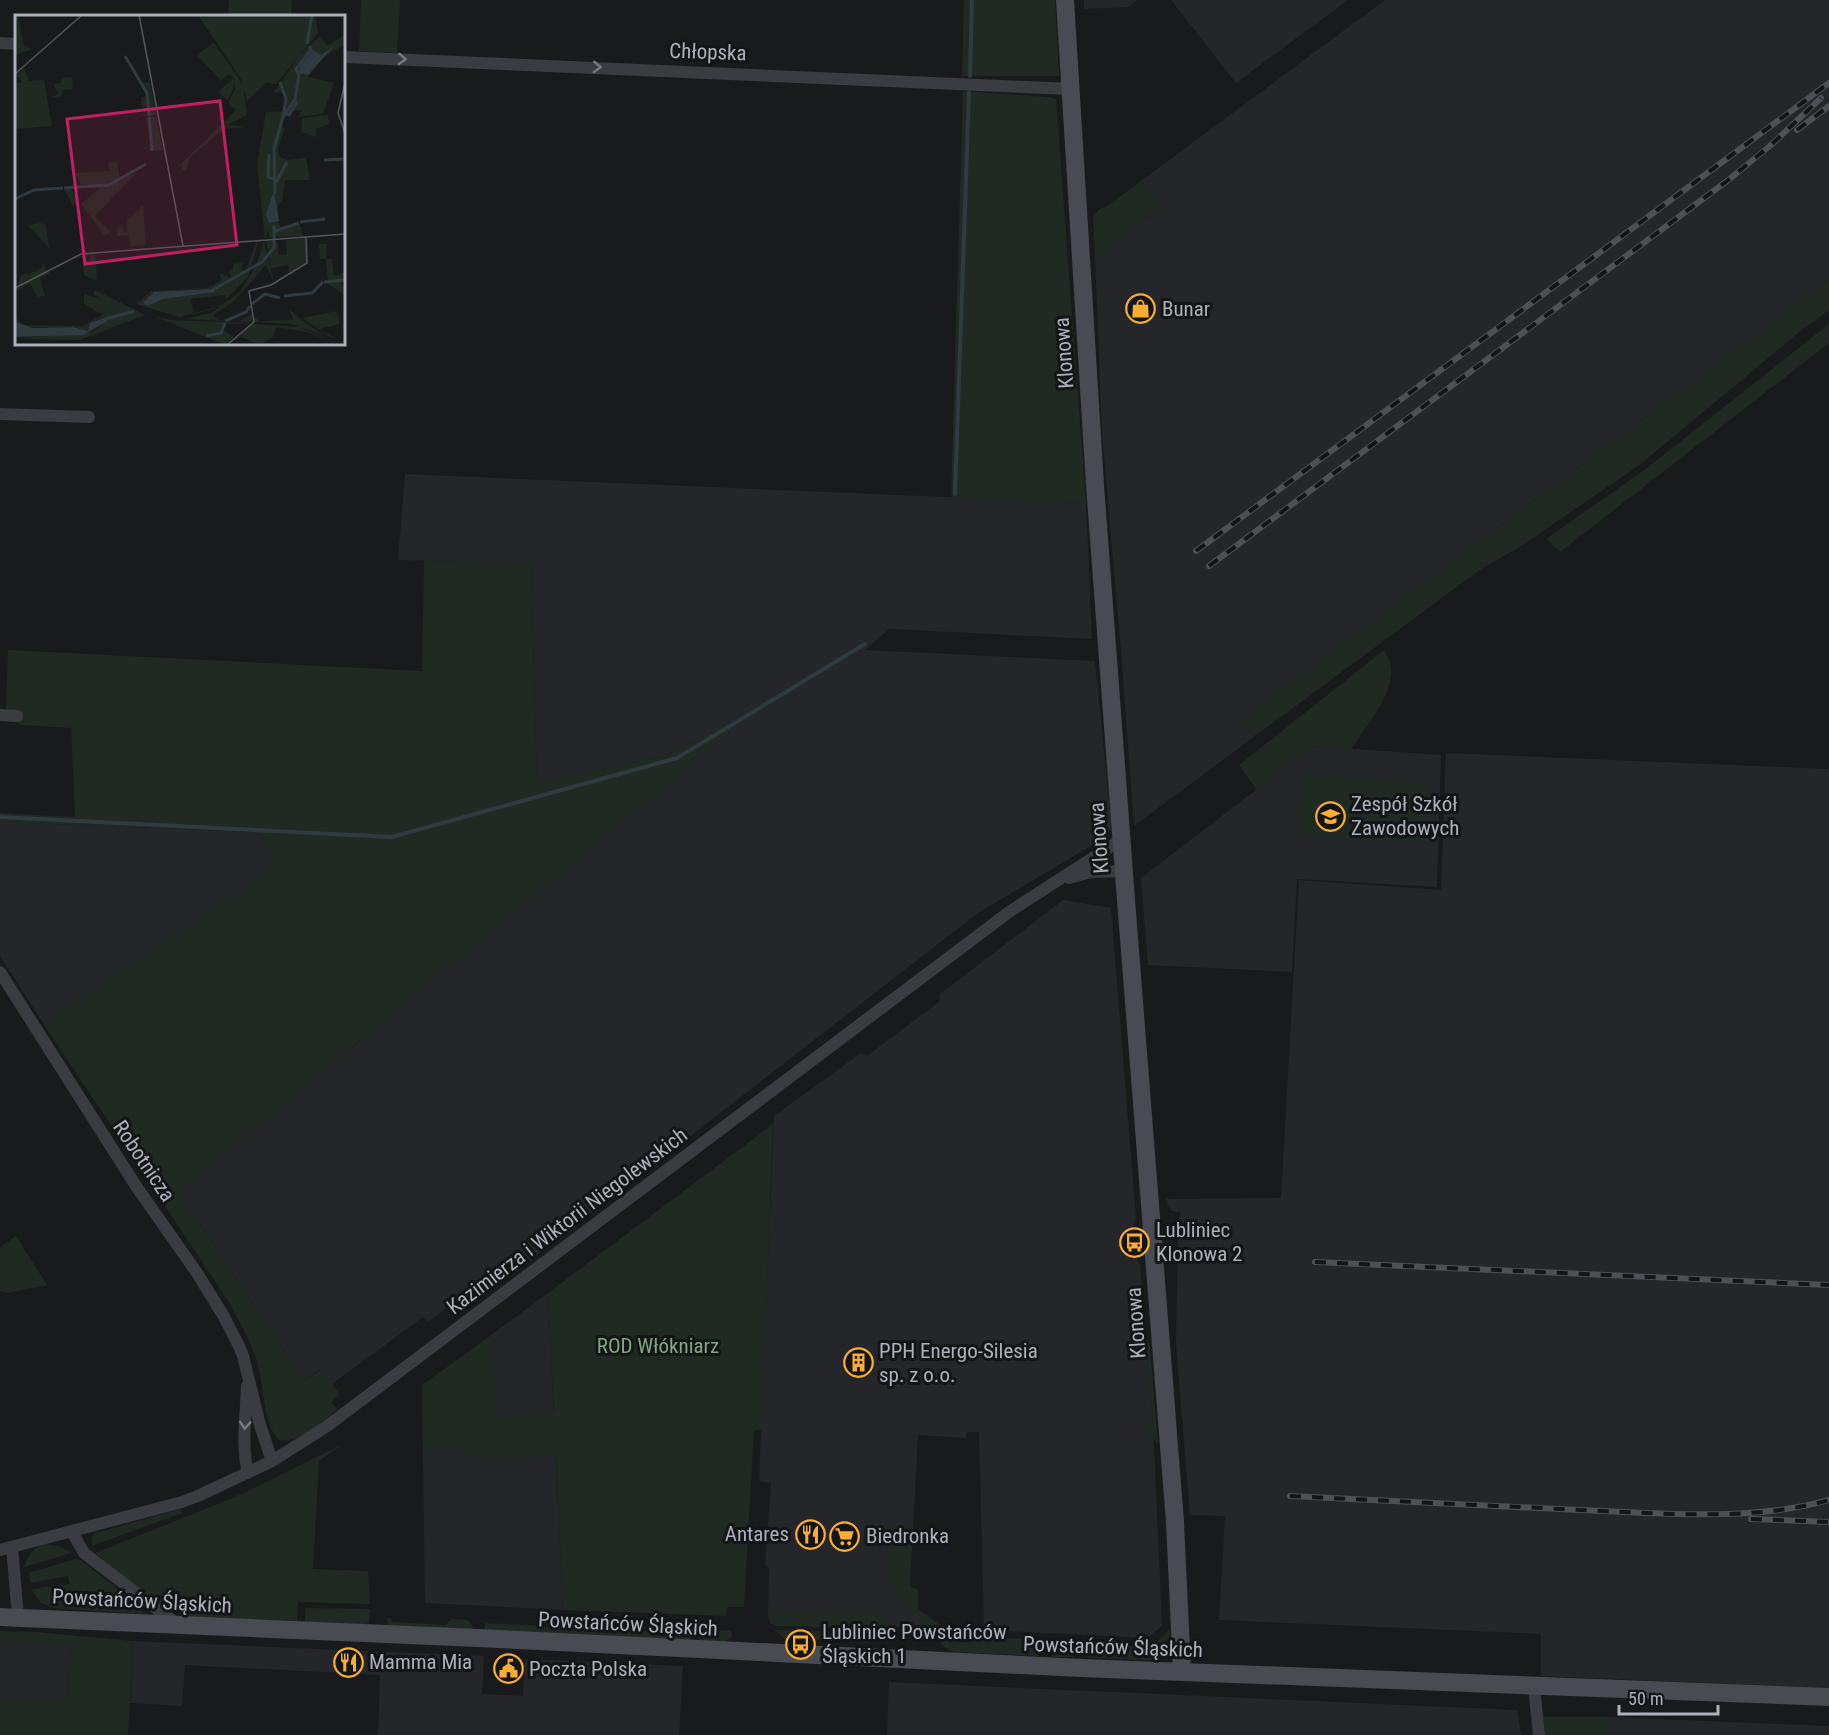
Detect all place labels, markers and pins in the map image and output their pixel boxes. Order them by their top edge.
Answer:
shop icon: Bunar [1125,293,1157,325]
place label: Bunar [1162,297,1210,321]
place label: Zespół Szkół Zawodowych [1351,792,1459,840]
school or university icon: Zespół Szkół Zawodowych [1314,800,1346,832]
place label: Lubliniec Klonowa 2 [1156,1218,1242,1266]
bus stop icon: Lubliniec Klonowa 2 [1119,1226,1151,1258]
place label: PPH Energo-Silesia sp. z o.o. [879,1339,1038,1387]
building icon: PPH Energo-Silesia sp. z o.o. [842,1347,874,1379]
restaurant icon: Antares [794,1518,826,1550]
supermarket icon: Biedronka [829,1520,861,1552]
place label: Antares [725,1522,789,1546]
place label: Biedronka [866,1524,949,1548]
place label: Lubliniec Powstańców Śląskich 1 [822,1620,1007,1668]
bus stop icon: Lubliniec Powstańców Śląskich 1 [785,1628,817,1660]
restaurant icon: Mamma Mia [332,1646,364,1678]
place label: Mamma Mia [369,1650,472,1674]
public building icon: Poczta Polska [492,1653,524,1685]
place label: Poczta Polska [529,1657,647,1681]

